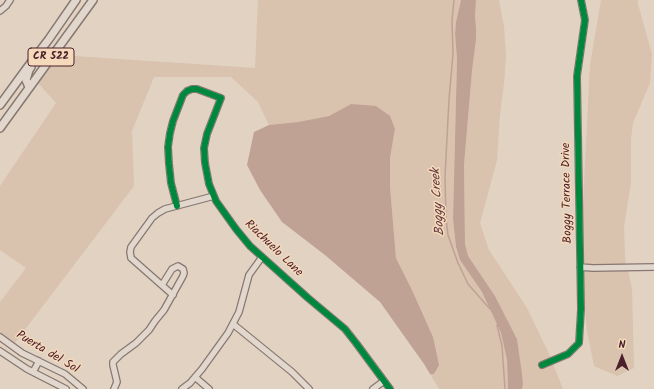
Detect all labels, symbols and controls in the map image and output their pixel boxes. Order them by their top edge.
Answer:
road number: CR 522 [28,48,74,66]
street label: Boggy Terrace Drive [560,142,576,244]
water label: Boggy Creek [429,168,449,236]
street label: Riachuelo Lane [241,218,305,280]
street label: Puerta del Sol [13,329,81,377]
text: N [619,336,625,354]
north arrow [602,337,642,377]

